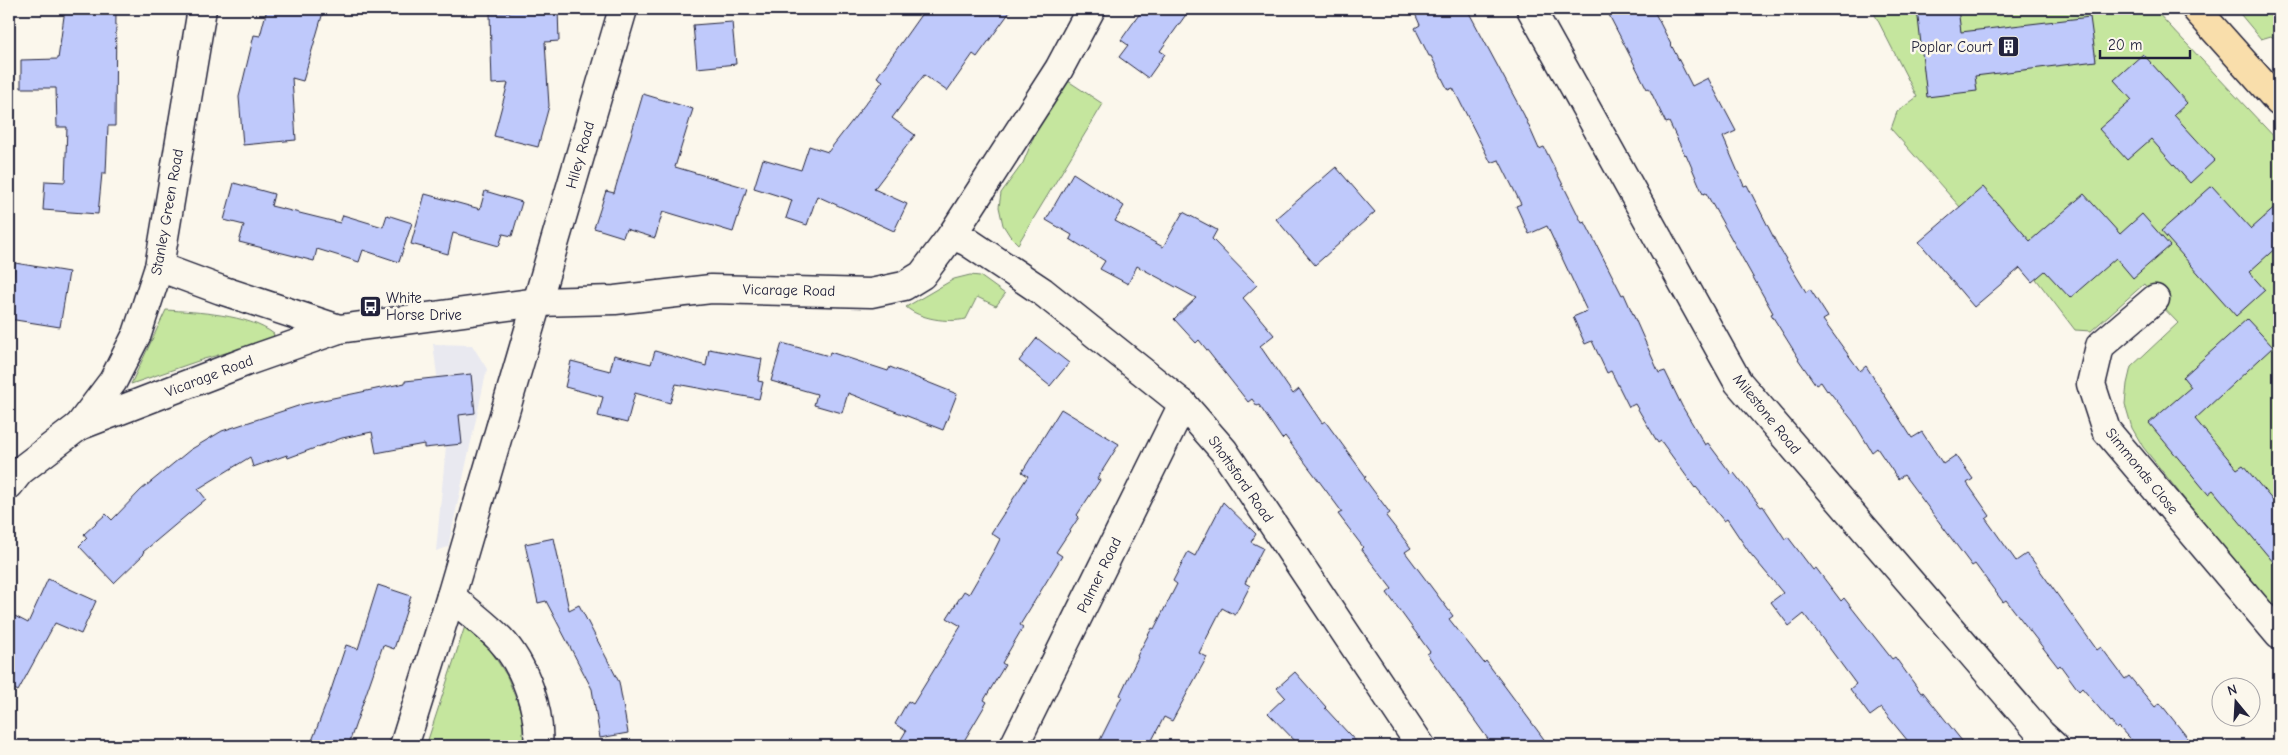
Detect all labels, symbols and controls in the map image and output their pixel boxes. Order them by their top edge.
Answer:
scale bar [2100,28,2190,60]
building icon: Poplar Court [1996,35,2020,59]
text: 20 m [2108,36,2142,54]
place label: Poplar Court [1911,38,1993,56]
street label: Hiley Road [562,119,598,191]
street label: Stanley Green Road [147,147,187,277]
street label: Vicarage Road [743,280,835,300]
place label: White Horse Drive [386,289,462,324]
bus stop icon: White Horse Drive [358,295,382,319]
street label: Vicarage Road [163,351,255,401]
street label: Milestone Road [1729,370,1805,458]
street label: Simmonds Close [2102,424,2183,518]
street label: Shottsford Road [1204,432,1278,526]
street label: Palmer Road [1073,534,1125,616]
north arrow [2210,678,2260,728]
text: N [2225,681,2239,700]

